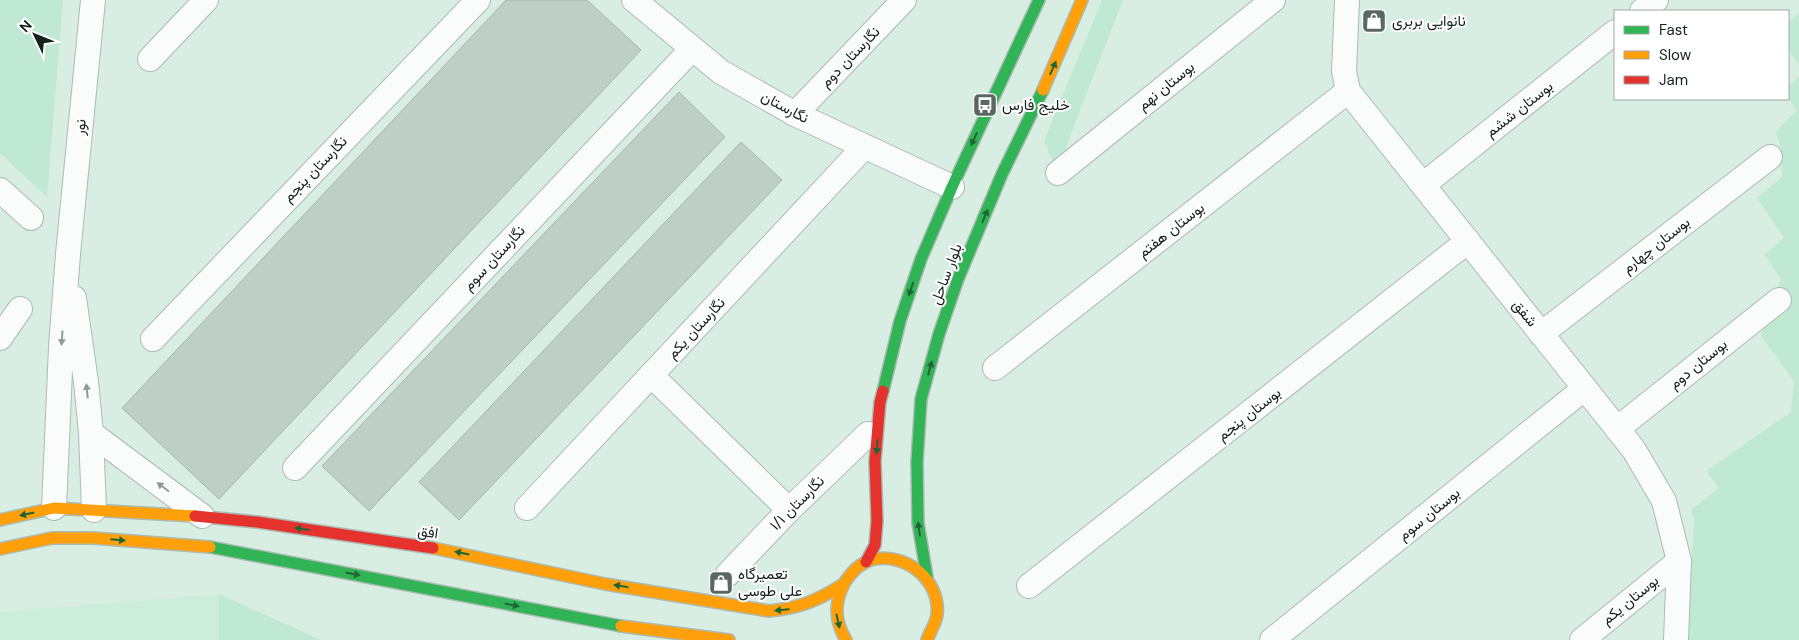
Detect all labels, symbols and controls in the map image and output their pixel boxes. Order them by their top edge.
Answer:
shop icon: نانوایی بربری [1361,8,1387,34]
north arrow [10,10,60,60]
legend [1614,10,1789,100]
place label: نانوایی بربری [1392,11,1466,31]
text: N [15,16,36,36]
text: Fast [1659,20,1688,40]
street label: نگارستان دوم [816,22,884,92]
text: Slow [1659,45,1692,65]
street label: بوستان نهم [1133,57,1199,115]
one-way arrow [1049,61,1057,75]
text: Jam [1659,70,1688,90]
street label: بوستان ششم [1481,76,1557,142]
street label: نگارستان [758,86,812,128]
bus stop icon: خلیج فارس [972,92,998,118]
place label: خلیج فارس [1002,95,1070,116]
street label: نور [69,118,91,137]
street label: نگارستان پنجم [278,132,352,206]
one-way arrow [970,132,979,147]
street label: بوستان هفتم [1134,198,1208,262]
one-way arrow [981,208,989,223]
street label: بوستان چهارم [1618,212,1694,278]
street label: نگارستان سوم [458,221,530,295]
street label: بلوار ساحل [925,240,967,308]
one-way arrow [907,282,915,297]
street label: نگارستان یکم [662,293,730,363]
street label: شفق [1508,295,1542,331]
one-way arrow [57,330,65,346]
street label: بوستان دوم [1665,334,1731,394]
one-way arrow [926,361,934,376]
one-way arrow [83,383,91,399]
street label: بوستان پنجم [1213,383,1285,445]
one-way arrow [872,439,880,455]
street label: نگارستان ۱/۱ [765,471,829,535]
one-way arrow [156,482,170,492]
street label: بوستان سوم [1394,483,1464,545]
one-way arrow [19,510,34,518]
street label: افق [416,521,440,543]
one-way arrow [915,521,923,537]
one-way arrow [293,524,309,532]
one-way arrow [111,536,127,544]
one-way arrow [455,549,470,557]
place label: تعمیرگاه علی طوسی [738,564,802,601]
one-way arrow [345,570,360,578]
shop icon: تعمیرگاه علی طوسی [708,570,734,596]
street label: بوستان یکم [1597,571,1663,629]
one-way arrow [613,582,629,590]
one-way arrow [505,602,521,610]
one-way arrow [773,606,789,614]
one-way arrow [834,614,842,629]

